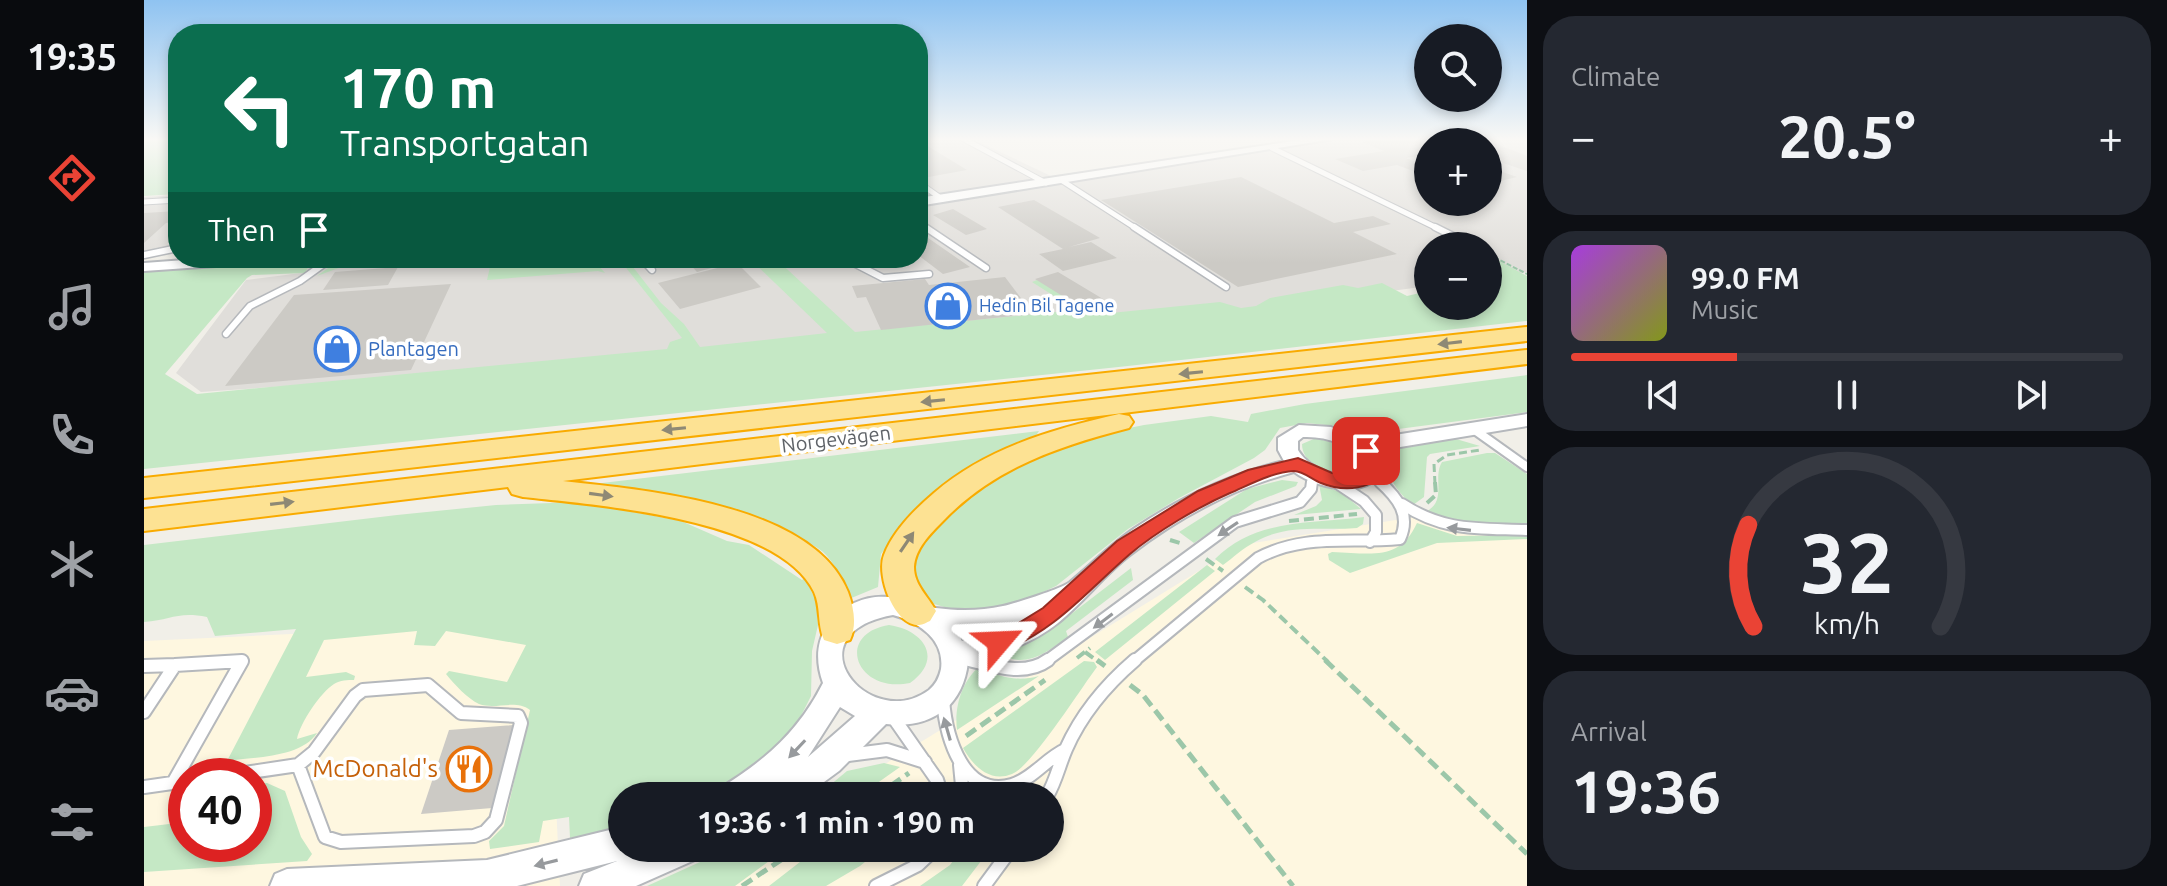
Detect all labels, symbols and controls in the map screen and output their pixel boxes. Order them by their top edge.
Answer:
map controls [1414,24,1502,320]
button: search [1414,24,1502,112]
text: 19:35 [27,36,117,77]
icon: left [208,56,312,160]
text: 170 m [340,56,496,119]
text: Climate [1571,62,1660,91]
text: 20.5° [1778,102,1916,169]
text: − [1571,112,1596,161]
text: + [2098,112,2123,161]
text: Transportgatan [340,122,589,163]
button: + [1414,128,1502,216]
icon: directions [44,150,100,206]
icon: arrive [292,208,336,252]
text: Then [208,213,276,247]
button: − [1414,232,1502,320]
text: 99.0 FM [1691,261,1800,295]
icon: music [44,279,100,335]
shop icon: Hedin Bil Tagene [924,282,972,330]
place label: Hedin Bil Tagene [979,295,1115,315]
text: Music [1691,295,1758,324]
shop icon: Plantagen [313,325,361,373]
place label: Plantagen [368,337,459,360]
one-way arrow [1437,337,1462,350]
one-way arrow [1178,367,1203,380]
icon: previous [1641,373,1685,417]
icon: pause [1825,373,1869,417]
icon: next [2009,373,2053,417]
one-way arrow [920,395,945,408]
icon: phone [44,407,100,463]
pin [1332,417,1400,485]
street label: Norgevägen [780,420,892,457]
one-way arrow [661,423,686,436]
icon: arrive [1344,429,1388,473]
one-way arrow [589,489,614,502]
one-way arrow [270,497,295,510]
text: 32 [1800,514,1894,608]
one-way arrow [1218,521,1239,536]
one-way arrow [1446,522,1471,535]
one-way arrow [900,531,915,552]
icon: climate [44,536,100,592]
position arrow [957,600,1041,684]
text: km/h [1814,607,1880,639]
one-way arrow [1093,612,1113,628]
icon: car [44,665,100,721]
one-way arrow [940,716,953,740]
text: Arrival [1571,717,1647,746]
one-way arrow [788,740,806,759]
restaurant icon: McDonald's [445,745,493,793]
place label: McDonald's [312,755,438,782]
text: 19:36 [1571,757,1721,824]
speed limit sign: 40 [168,758,272,862]
icon: filters [44,794,100,850]
text: 19:36 · 1 min · 190 m [697,805,975,839]
one-way arrow [534,857,559,869]

